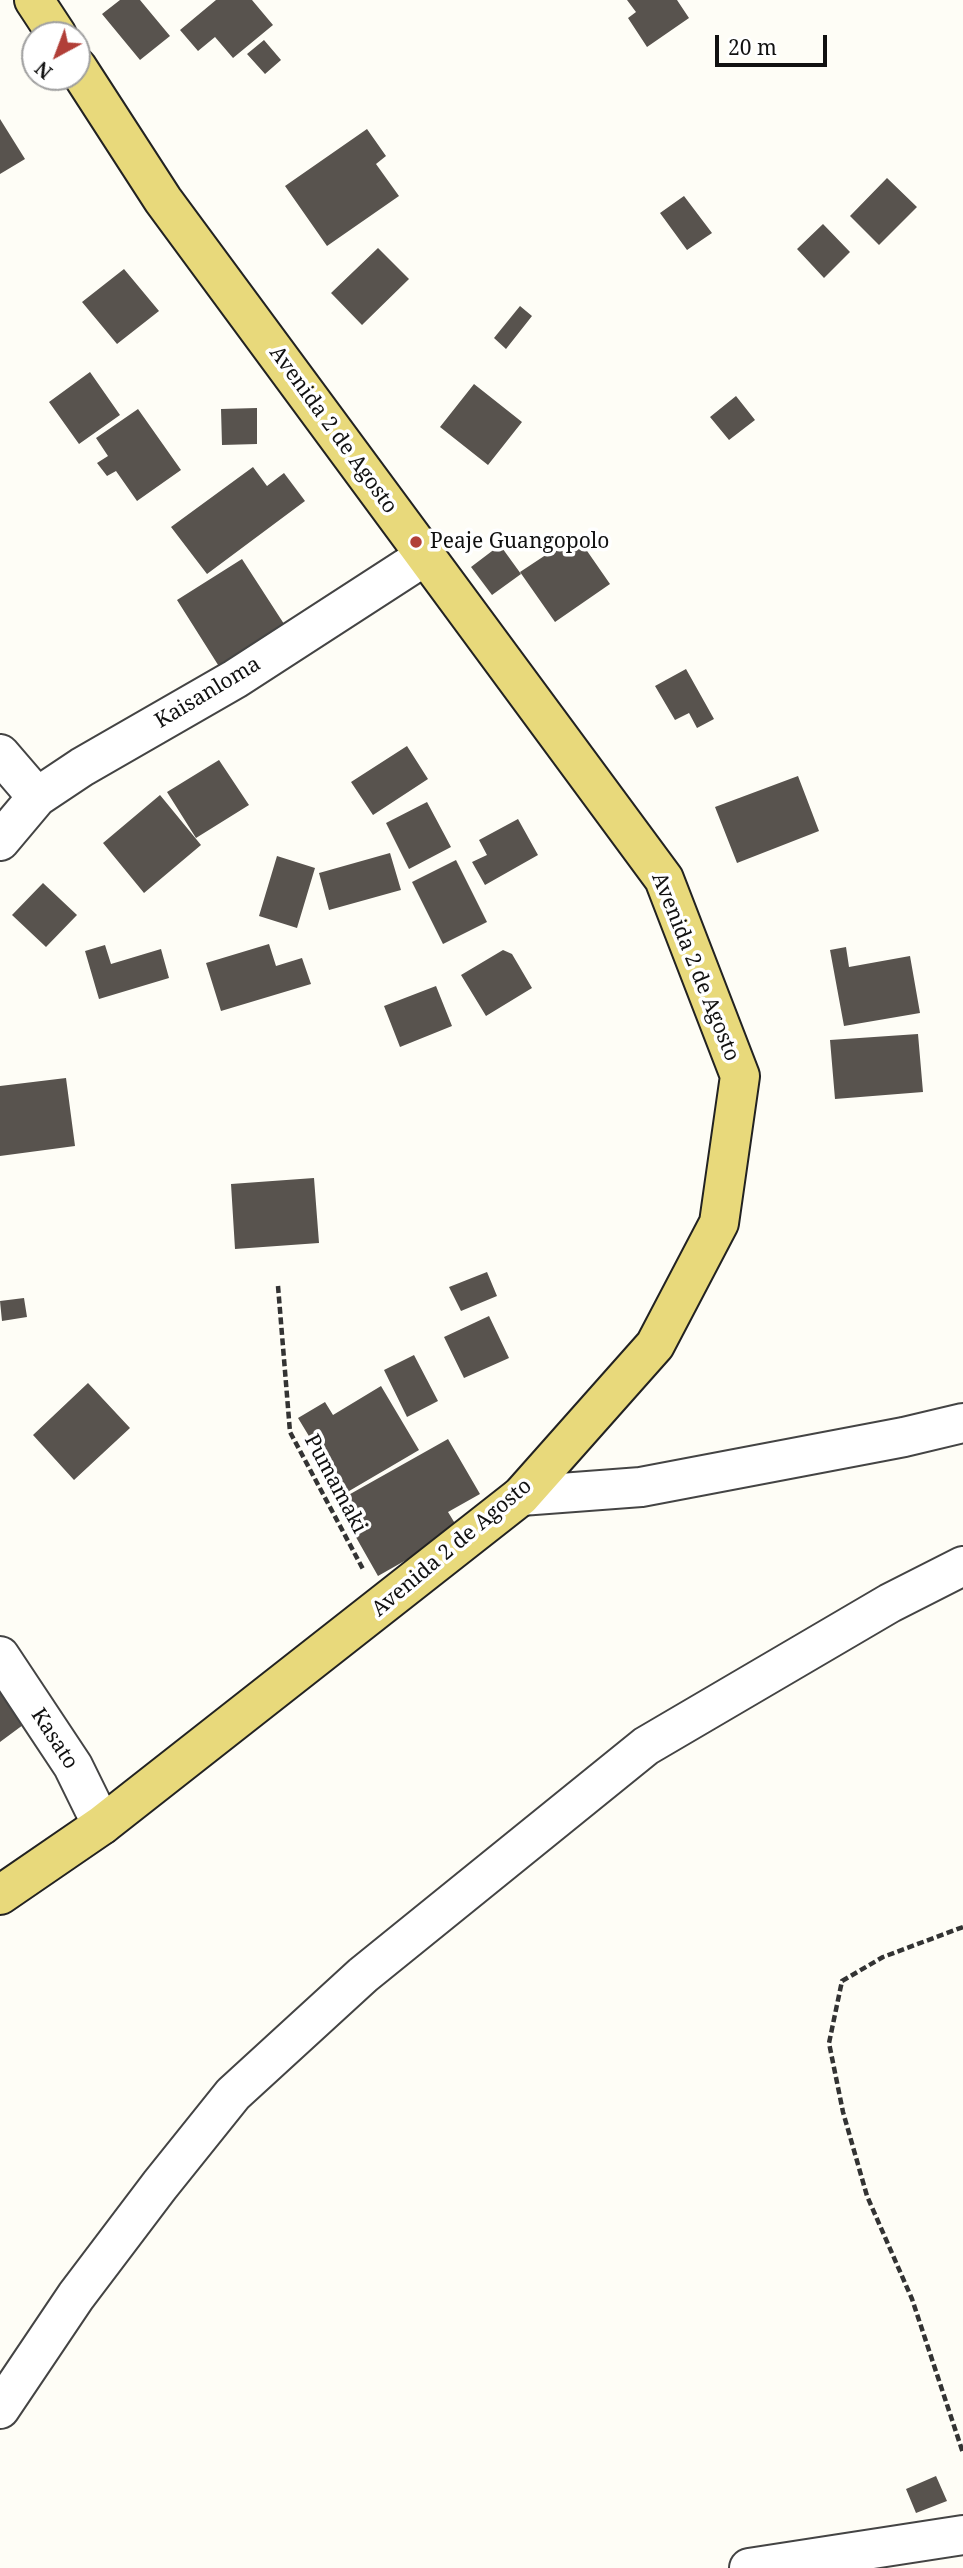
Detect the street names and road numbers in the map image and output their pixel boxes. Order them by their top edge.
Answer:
street label: Avenida 2 de Agosto [264,341,402,519]
street label: Kaisanloma [151,652,265,734]
street label: Avenida 2 de Agosto [646,869,744,1065]
street label: Pumamaki [298,1430,372,1538]
street label: Avenida 2 de Agosto [367,1474,537,1622]
street label: Kasato [25,1704,83,1774]

